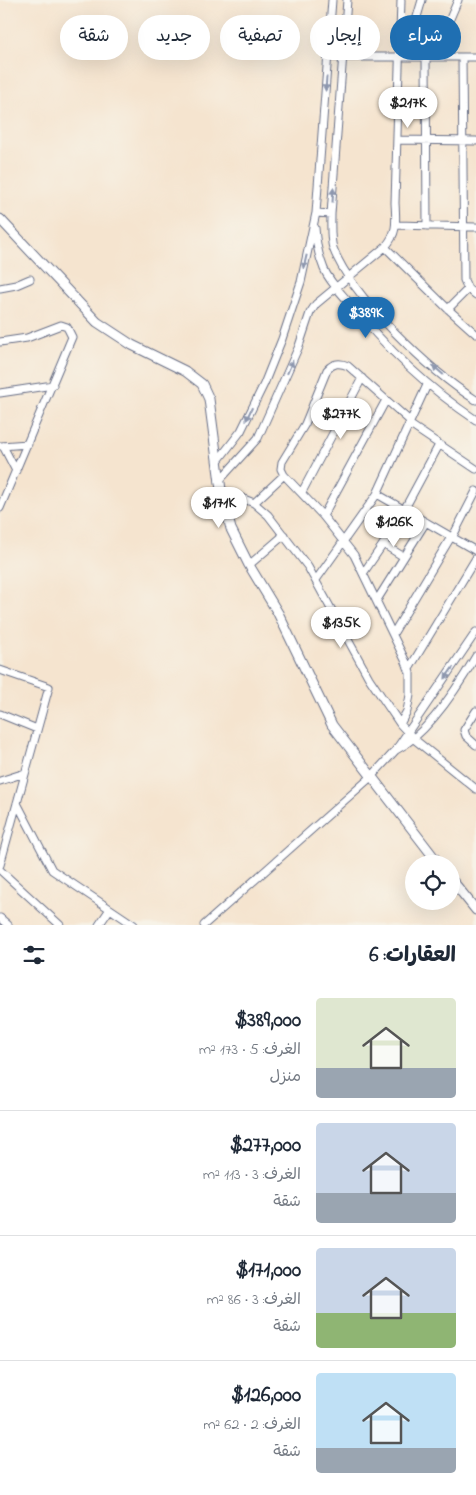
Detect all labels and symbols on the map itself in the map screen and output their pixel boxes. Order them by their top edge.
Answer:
one-way arrow [321,76,329,92]
pin: $217K [373,86,443,129]
one-way arrow [329,187,337,203]
one-way arrow [301,254,309,270]
pin: $389K [331,296,401,339]
one-way arrow [286,359,294,374]
one-way arrow [431,365,444,376]
pin: $277K [306,398,376,440]
one-way arrow [245,407,253,421]
pin: $171K [184,486,254,529]
pin: $126K [359,506,429,548]
pin: $135K [306,606,376,649]
one-way arrow [444,666,454,679]

